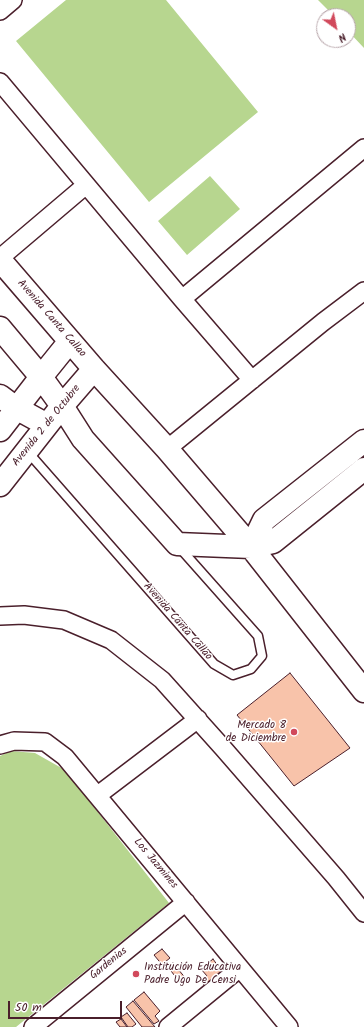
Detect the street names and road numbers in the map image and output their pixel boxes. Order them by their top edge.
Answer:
street label: Avenida Canta Callao [14,277,88,361]
street label: Avenida 2 de Octubre [10,383,84,469]
street label: Avenida Canta Callao [140,580,214,664]
street label: Los Jazmines [130,836,180,892]
street label: Gardenias [88,945,130,983]

